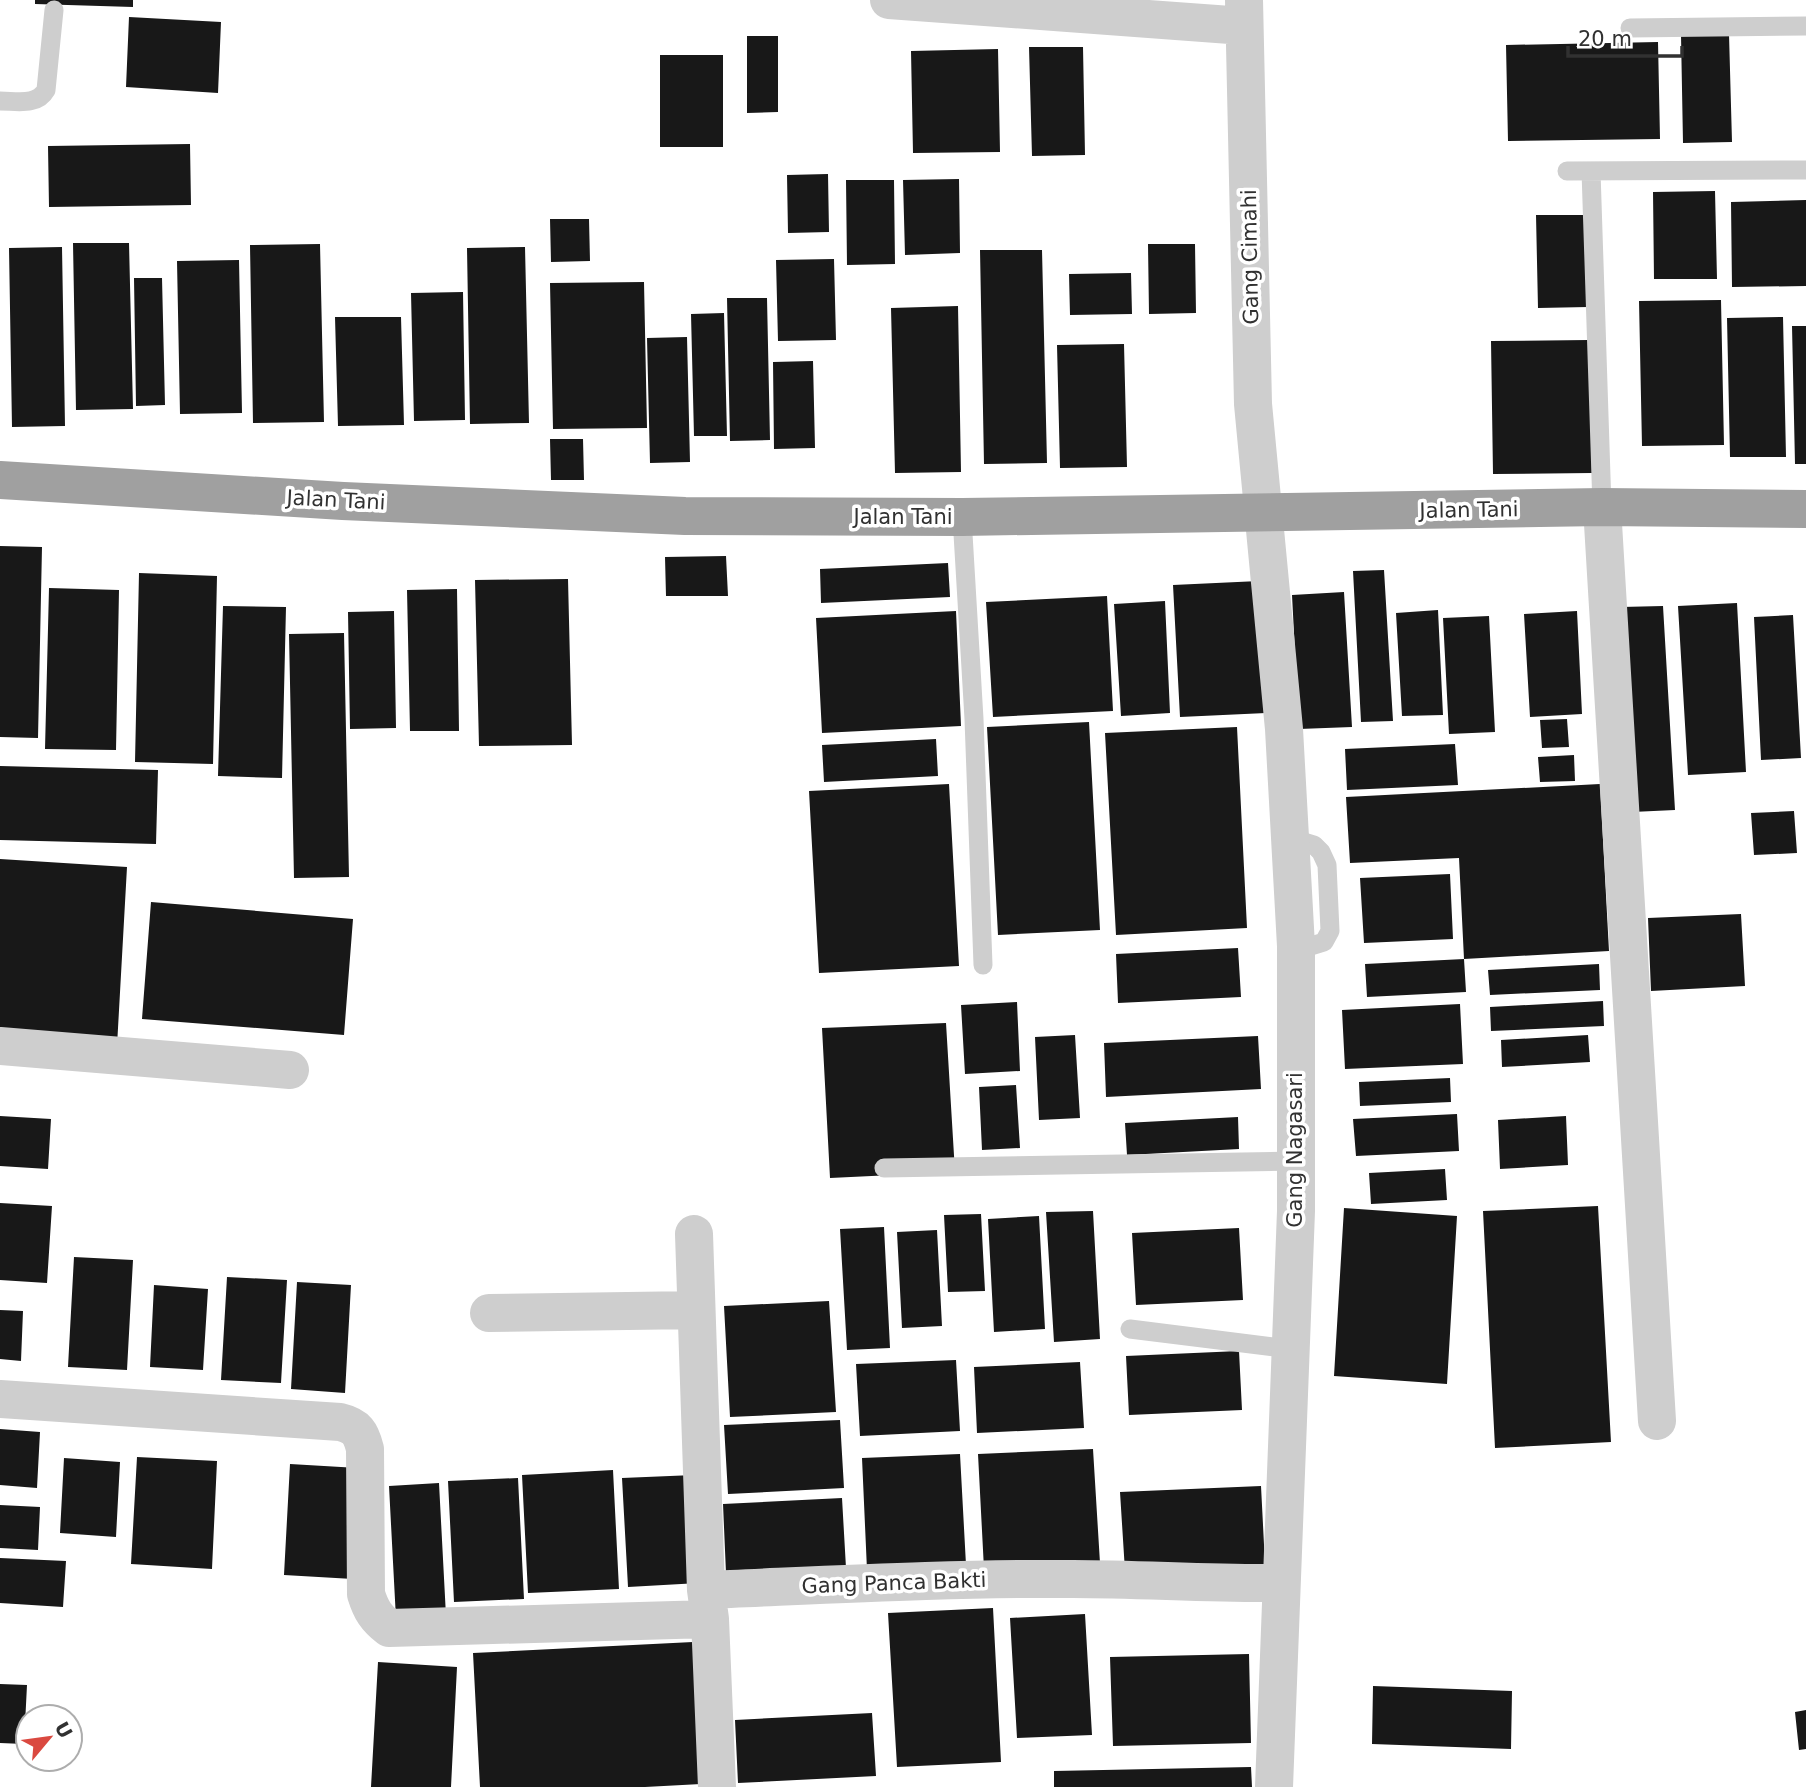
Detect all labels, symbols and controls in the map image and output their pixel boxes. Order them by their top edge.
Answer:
scale bar [1568,14,1682,58]
text: 20 m [1578,27,1632,51]
street label: Gang Cimahi [1237,189,1263,325]
street label: Jalan Tani [284,485,386,515]
street label: Jalan Tani [1417,497,1519,523]
street label: Jalan Tani [851,505,953,529]
street label: Gang Nagasari [1283,1072,1307,1228]
street label: Gang Panca Bakti [801,1568,987,1598]
north arrow [14,1703,84,1773]
text: U [51,1718,77,1742]

